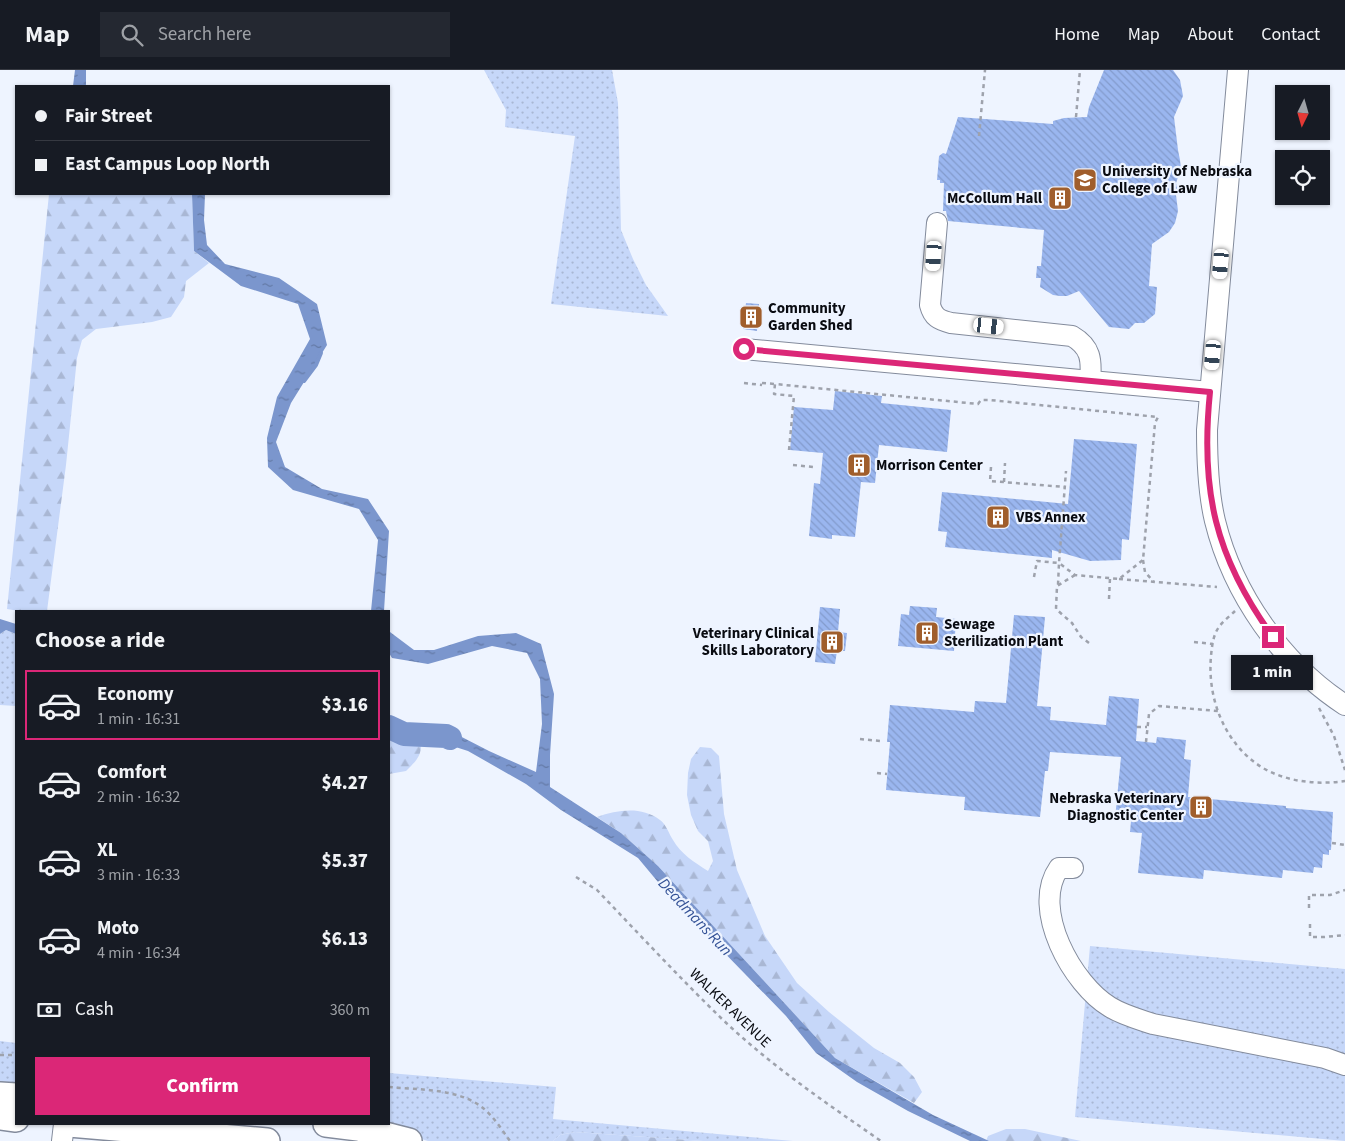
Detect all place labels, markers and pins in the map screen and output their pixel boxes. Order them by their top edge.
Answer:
place label: University of Nebraska College of Law [1102,161,1252,199]
school or university icon: University of Nebraska College of Law [1072,167,1098,193]
building icon: McCollum Hall [1047,185,1073,211]
place label: McCollum Hall [947,188,1043,209]
place label: Community Garden Shed [768,298,853,336]
building icon: Community Garden Shed [738,304,764,330]
building icon: Morrison Center [846,452,872,478]
place label: Morrison Center [876,455,983,476]
building icon: VBS Annex [985,504,1011,530]
place label: VBS Annex [1015,507,1086,528]
place label: Sewage Sterilization Plant [944,614,1064,652]
building icon: Sewage Sterilization Plant [914,620,940,646]
place label: Veterinary Clinical Skills Laboratory [692,623,815,661]
building icon: Veterinary Clinical Skills Laboratory [819,629,845,655]
place label: Nebraska Veterinary Diagnostic Center [1049,788,1184,826]
building icon: Nebraska Veterinary Diagnostic Center [1188,794,1214,820]

